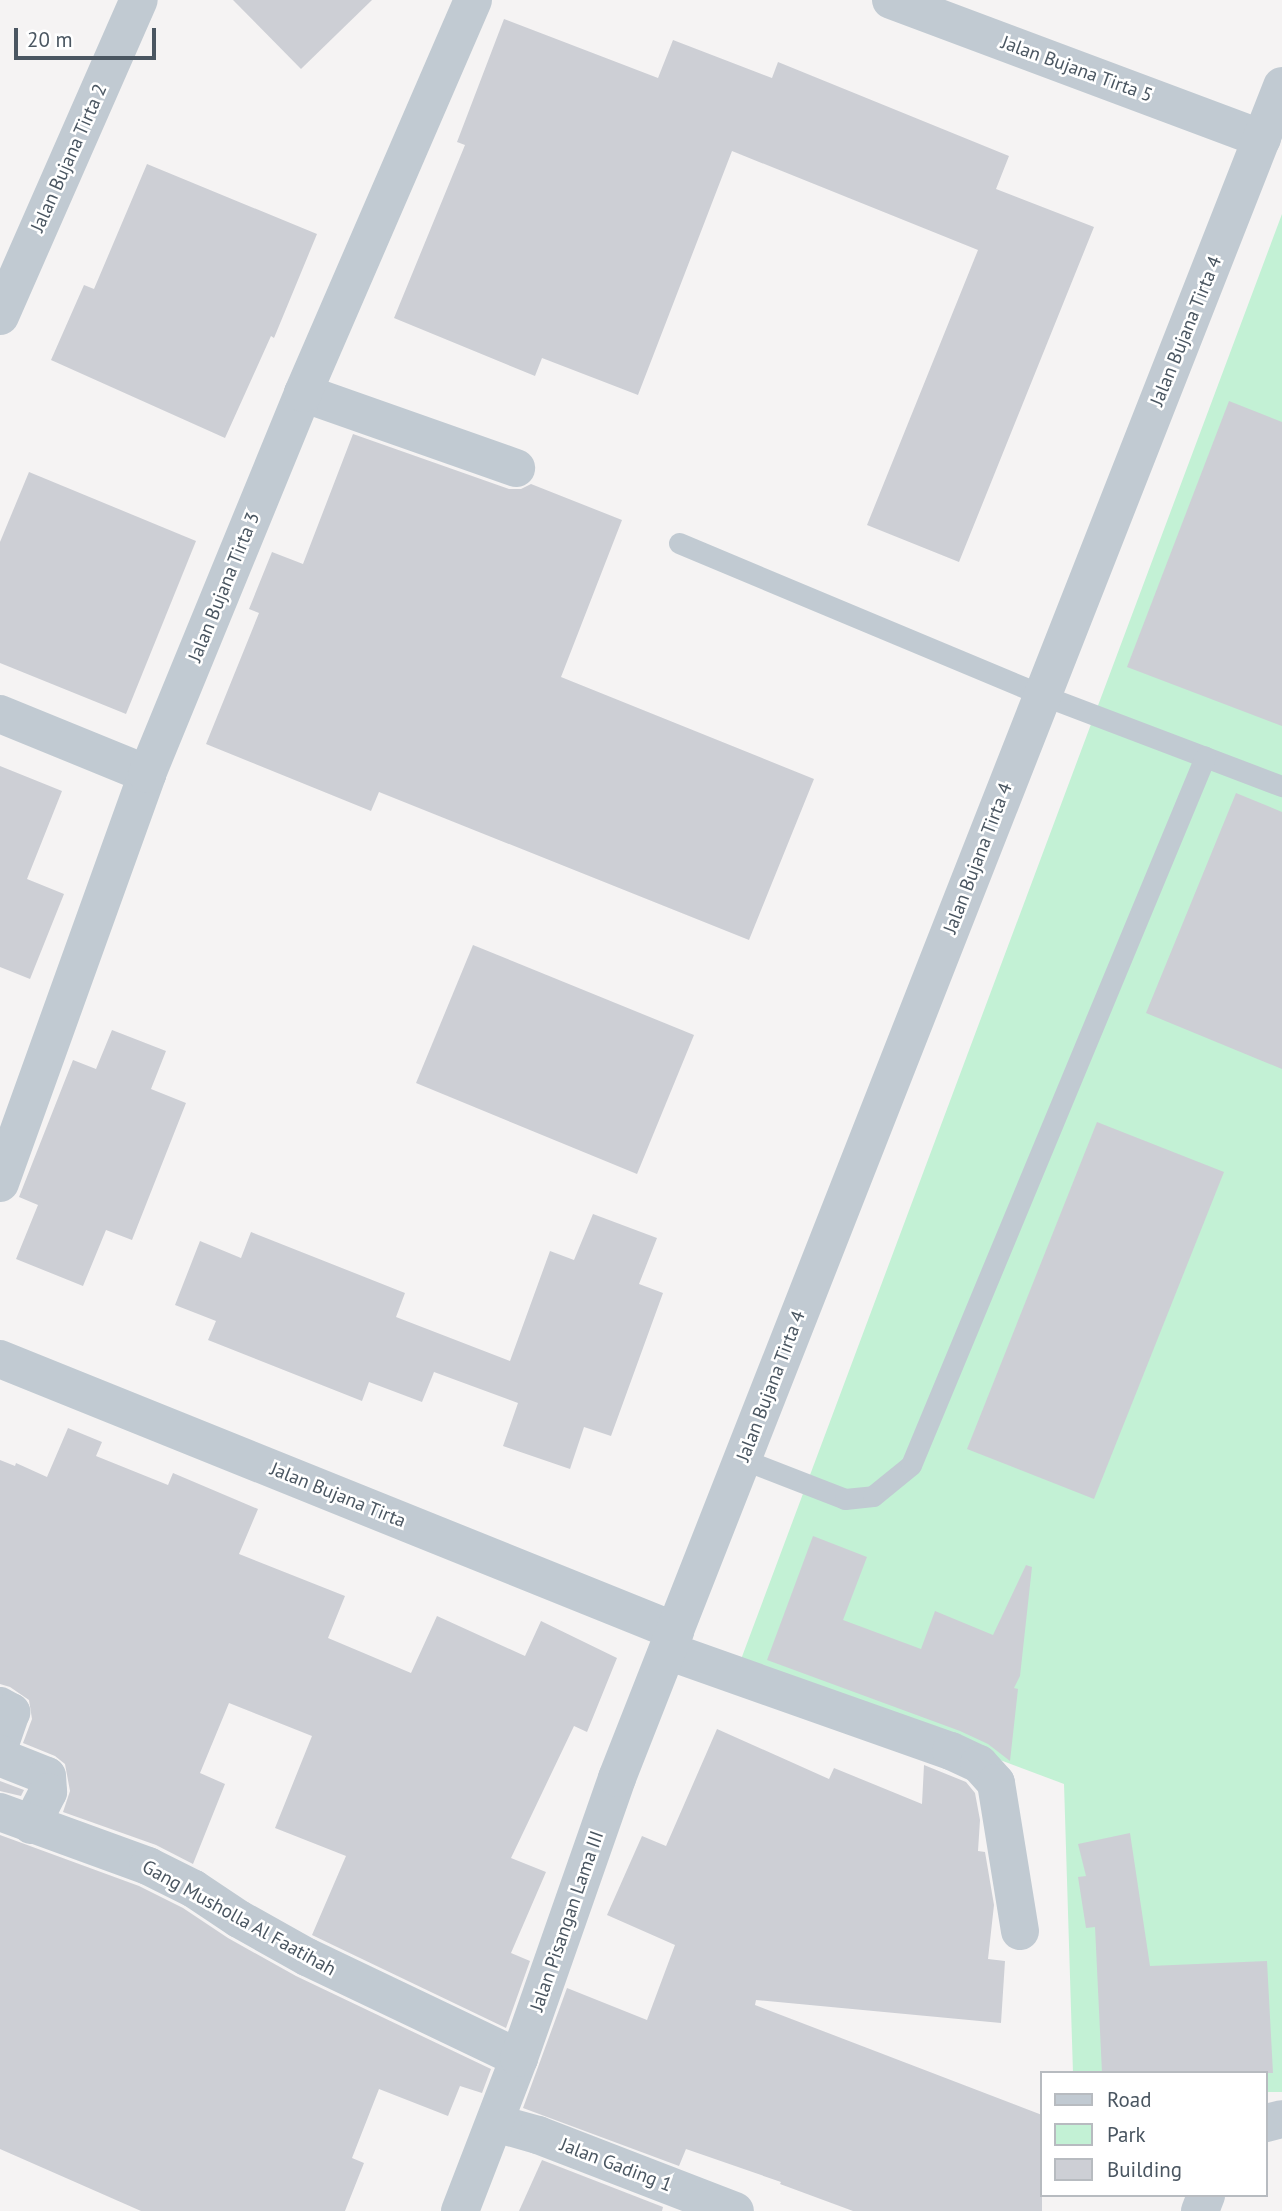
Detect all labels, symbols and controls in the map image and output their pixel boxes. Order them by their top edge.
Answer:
scale bar [18,14,159,58]
text: 20 m [27,26,73,53]
street label: Jalan Bujana Tirta 5 [998,31,1156,107]
street label: Jalan Bujana Tirta 2 [26,80,112,236]
street label: Jalan Bujana Tirta 4 [1145,253,1227,409]
street label: Jalan Bujana Tirta 3 [183,509,265,665]
street label: Jalan Bujana Tirta 4 [939,779,1017,937]
street label: Jalan Bujana Tirta 4 [732,1307,810,1465]
street label: Jalan Bujana Tirta [267,1457,409,1533]
street label: Jalan Pisangan Lama III [525,1828,609,2014]
street label: Gang Musholla Al Faatihah [138,1855,340,1981]
legend [1040,2071,1268,2197]
text: Road [1107,2086,1151,2113]
text: Park [1107,2121,1146,2148]
street label: Jalan Gading 1 [557,2133,675,2197]
text: Building [1107,2156,1182,2183]

